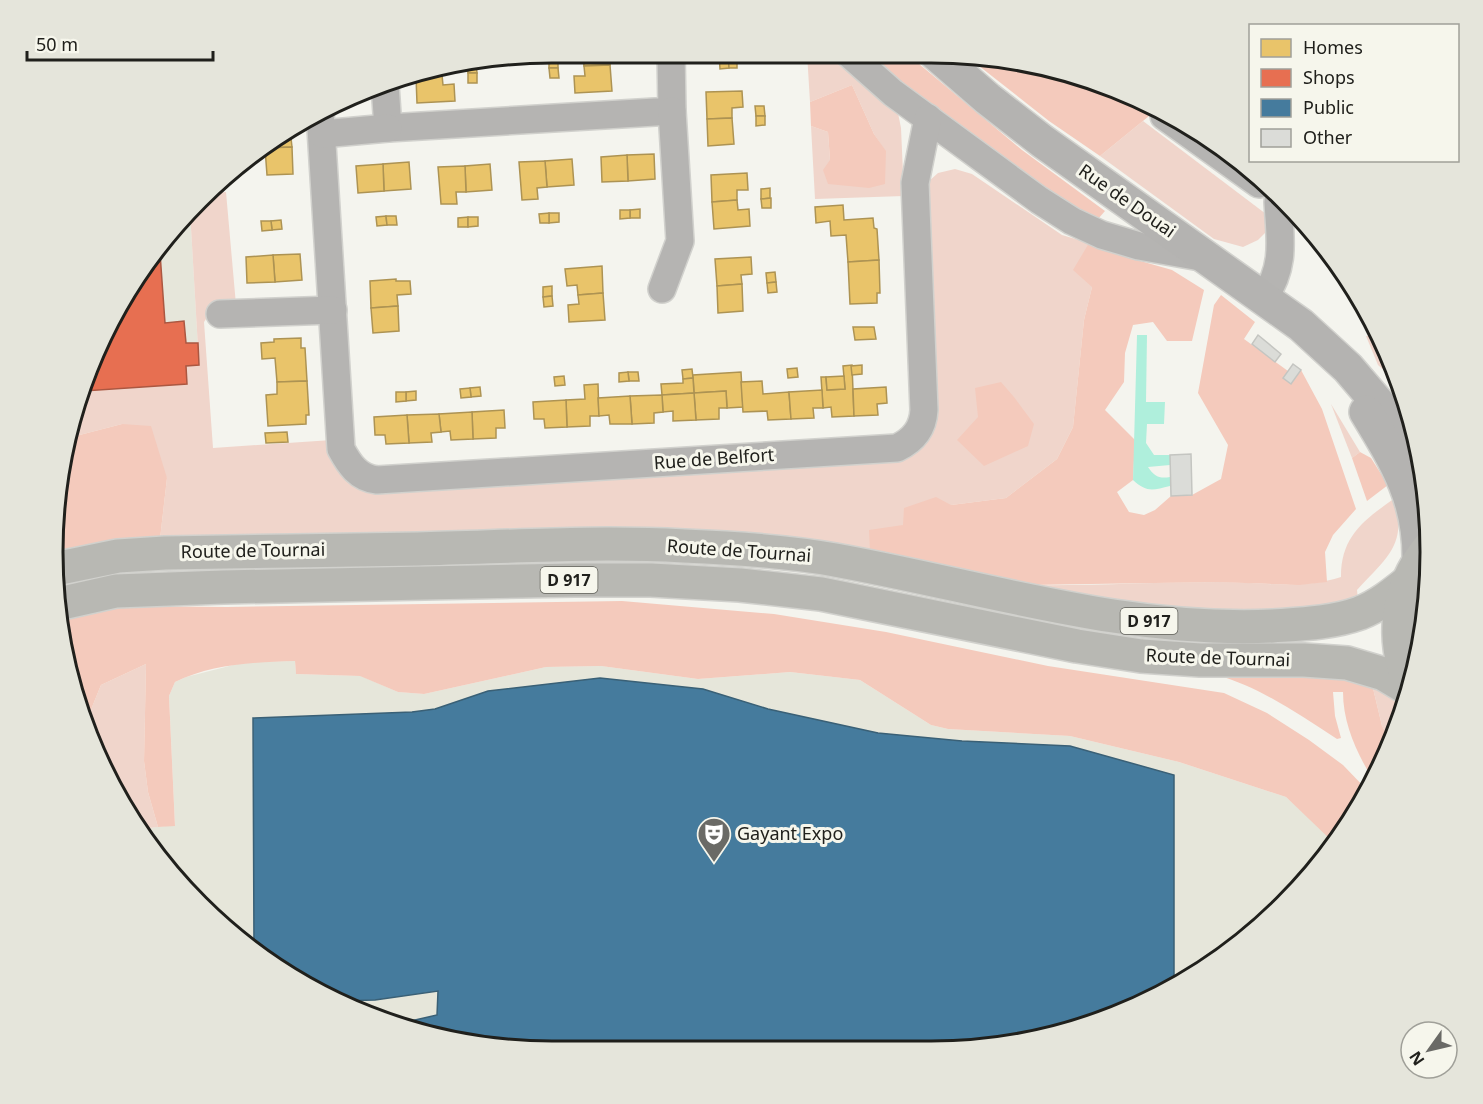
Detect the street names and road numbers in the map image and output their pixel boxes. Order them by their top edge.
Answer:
street label: Rue de Douai [1074,158,1181,242]
street label: Rue de Belfort [653,442,775,474]
street label: Route de Tournai [666,533,812,567]
street label: Route de Tournai [181,537,325,563]
road number: D 917 [540,567,598,593]
road number: D 917 [1120,608,1178,634]
street label: Route de Tournai [1145,642,1291,672]

